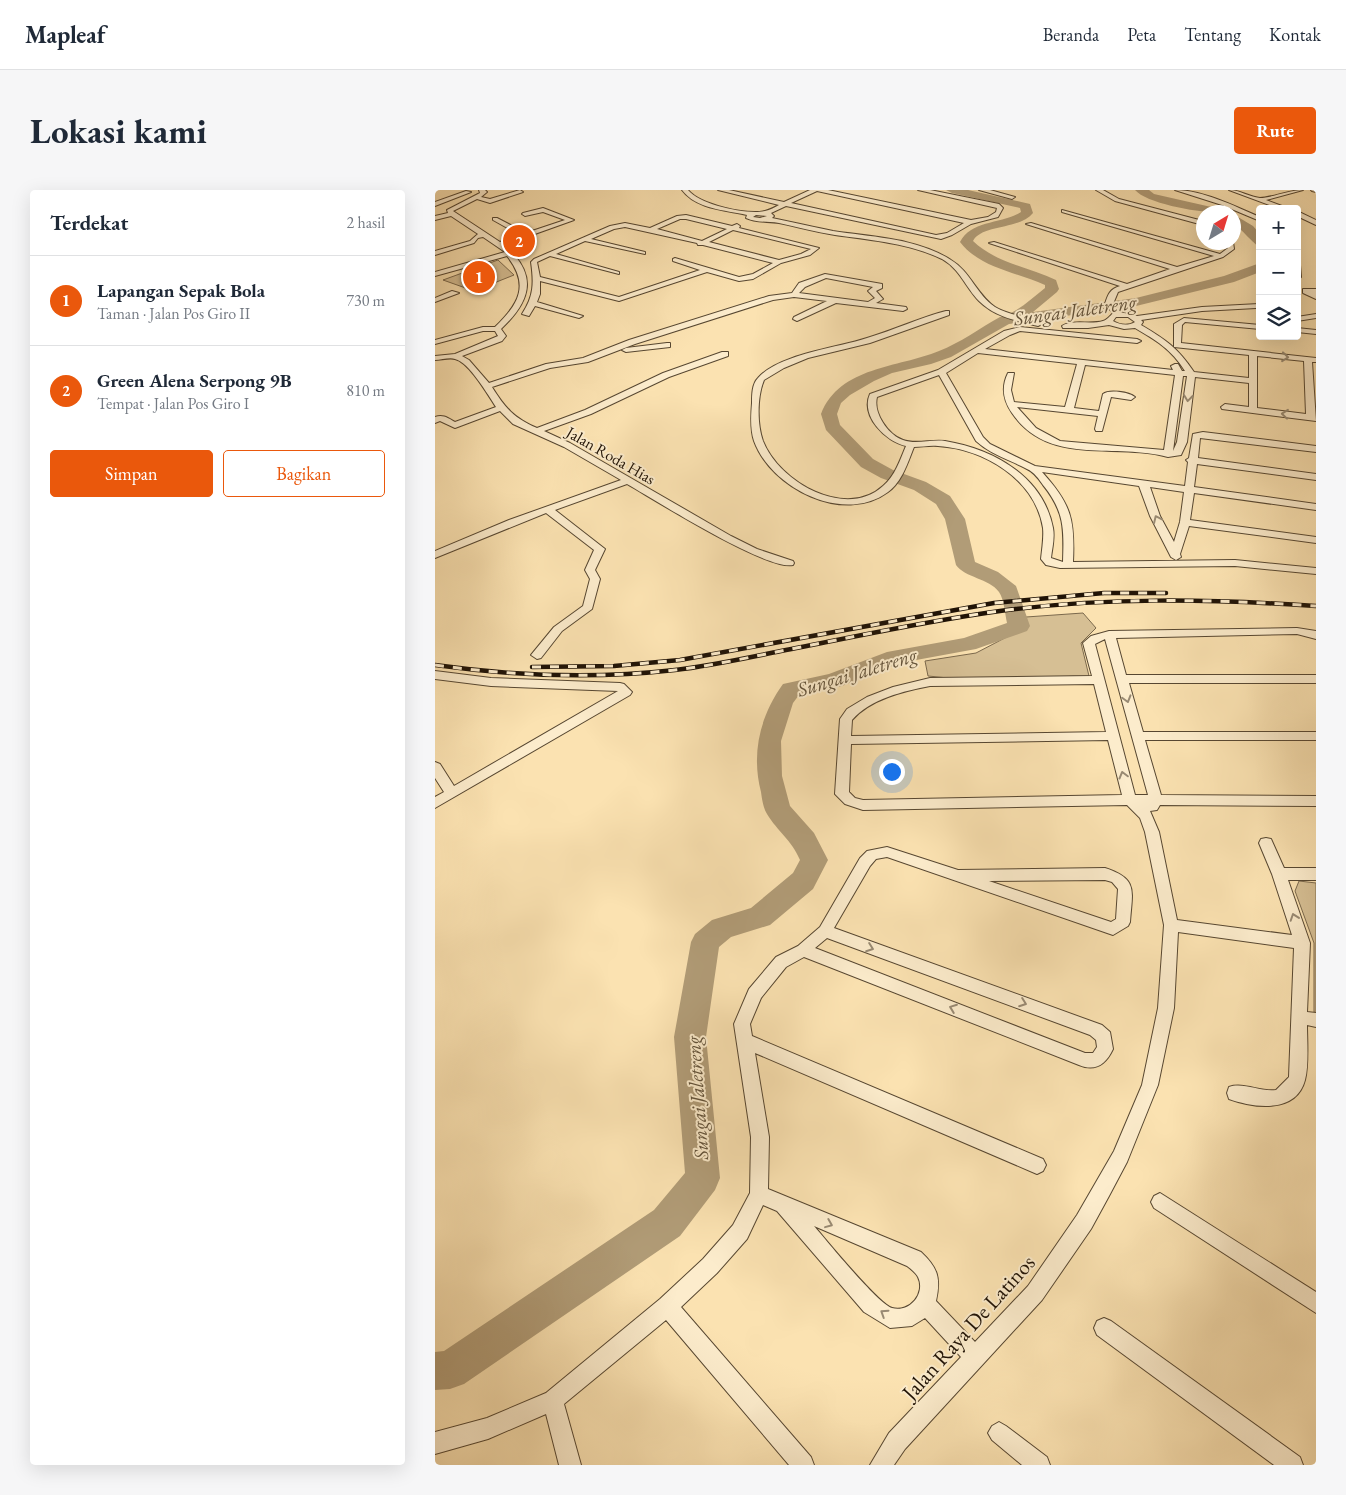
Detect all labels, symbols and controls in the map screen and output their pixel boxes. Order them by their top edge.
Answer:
text: Mapleaf [25,19,106,50]
text: Beranda [1043,23,1099,46]
text: Peta [1127,23,1156,46]
text: Tentang [1184,23,1241,46]
text: Kontak [1269,23,1321,46]
button: Rute [1234,107,1316,154]
text: Lokasi kami [30,108,207,153]
north arrow [1196,205,1241,250]
map controls [1256,205,1301,340]
button: + [1256,205,1301,250]
text: Terdekat [50,209,128,236]
text: 2 hasil [347,212,385,233]
pin: 2 [503,222,535,260]
button: − [1256,250,1301,295]
pin: 1 [463,258,495,296]
text: Lapangan Sepak Bola [97,278,265,303]
water label: Sungai Jaletreng [1011,288,1139,332]
text: 1 [62,290,70,311]
text: 730 m [346,290,385,311]
button: layers [1256,295,1301,340]
text: Taman · Jalan Pos Giro II [97,303,250,324]
one-way arrow [1281,351,1289,362]
text: Green Alena Serpong 9B [97,368,292,393]
text: 2 [62,380,70,401]
text: 810 m [346,380,385,401]
text: Tempat · Jalan Pos Giro I [97,393,249,414]
one-way arrow [1183,394,1194,402]
one-way arrow [1280,409,1288,420]
street label: Jalan Roda Hias [561,421,659,489]
button: Simpan [50,450,213,497]
button: Bagikan [223,450,385,497]
one-way arrow [1153,515,1163,524]
water label: Sungai Jaletreng [793,641,921,703]
one-way arrow [1121,694,1132,703]
your location [879,759,905,785]
one-way arrow [1118,771,1129,780]
one-way arrow [1289,913,1299,922]
one-way arrow [866,942,874,952]
one-way arrow [1018,997,1027,1007]
one-way arrow [949,1004,958,1015]
water label: Sungai Jaletreng [680,1035,714,1162]
one-way arrow [824,1218,833,1228]
street label: Jalan Raya De Latinos [894,1248,1041,1408]
one-way arrow [880,1310,889,1320]

